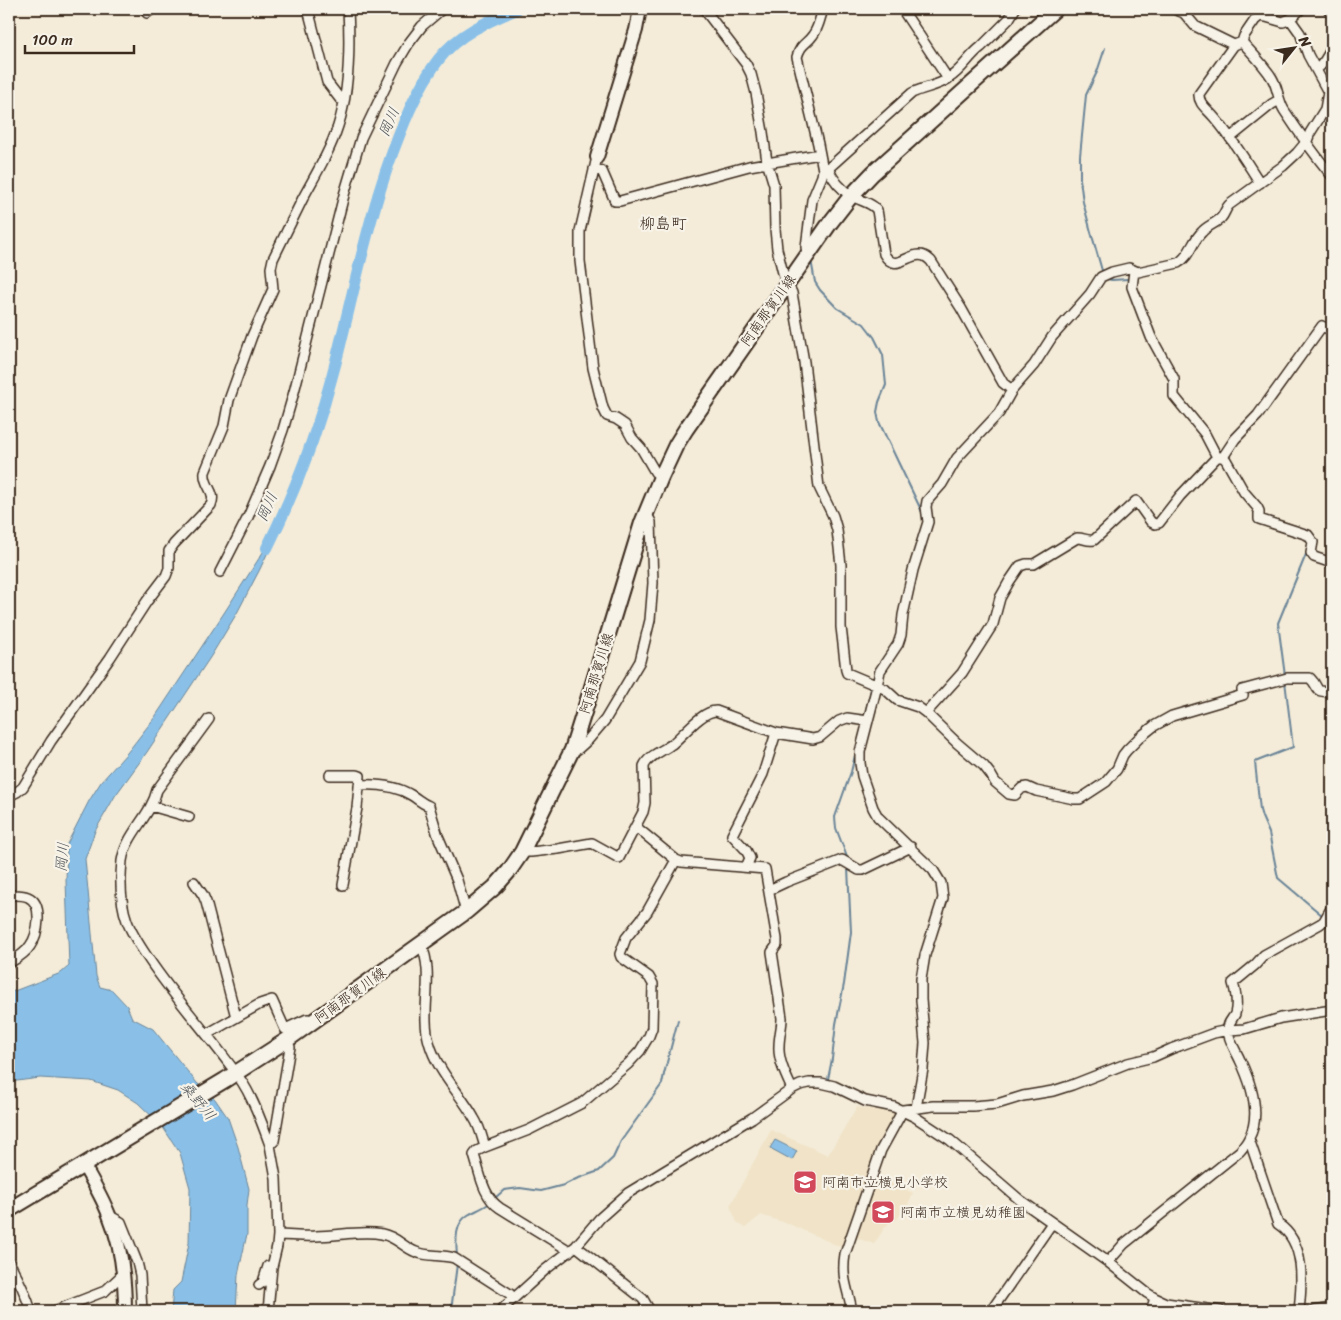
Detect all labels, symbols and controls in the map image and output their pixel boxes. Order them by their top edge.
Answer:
scale bar [25,22,134,54]
north arrow [1268,22,1318,72]
text: 100 m [32,27,73,53]
text: N [1291,30,1318,52]
water label: 岡川 [371,103,407,141]
district label: 柳島町 [639,209,687,238]
street label: 阿南那賀川線 [734,269,803,352]
water label: 岡川 [249,488,285,526]
street label: 阿南那賀川線 [572,629,621,717]
water label: 岡川 [48,841,76,873]
street label: 阿南那賀川線 [309,961,392,1030]
water label: 桑野川 [174,1075,222,1127]
school or university icon: 阿南市立横見小学校 [792,1169,818,1195]
place label: 阿南市立横見小学校 [822,1170,948,1195]
school or university icon: 阿南市立横見幼稚園 [870,1199,896,1225]
place label: 阿南市立横見幼稚園 [900,1200,1026,1225]

